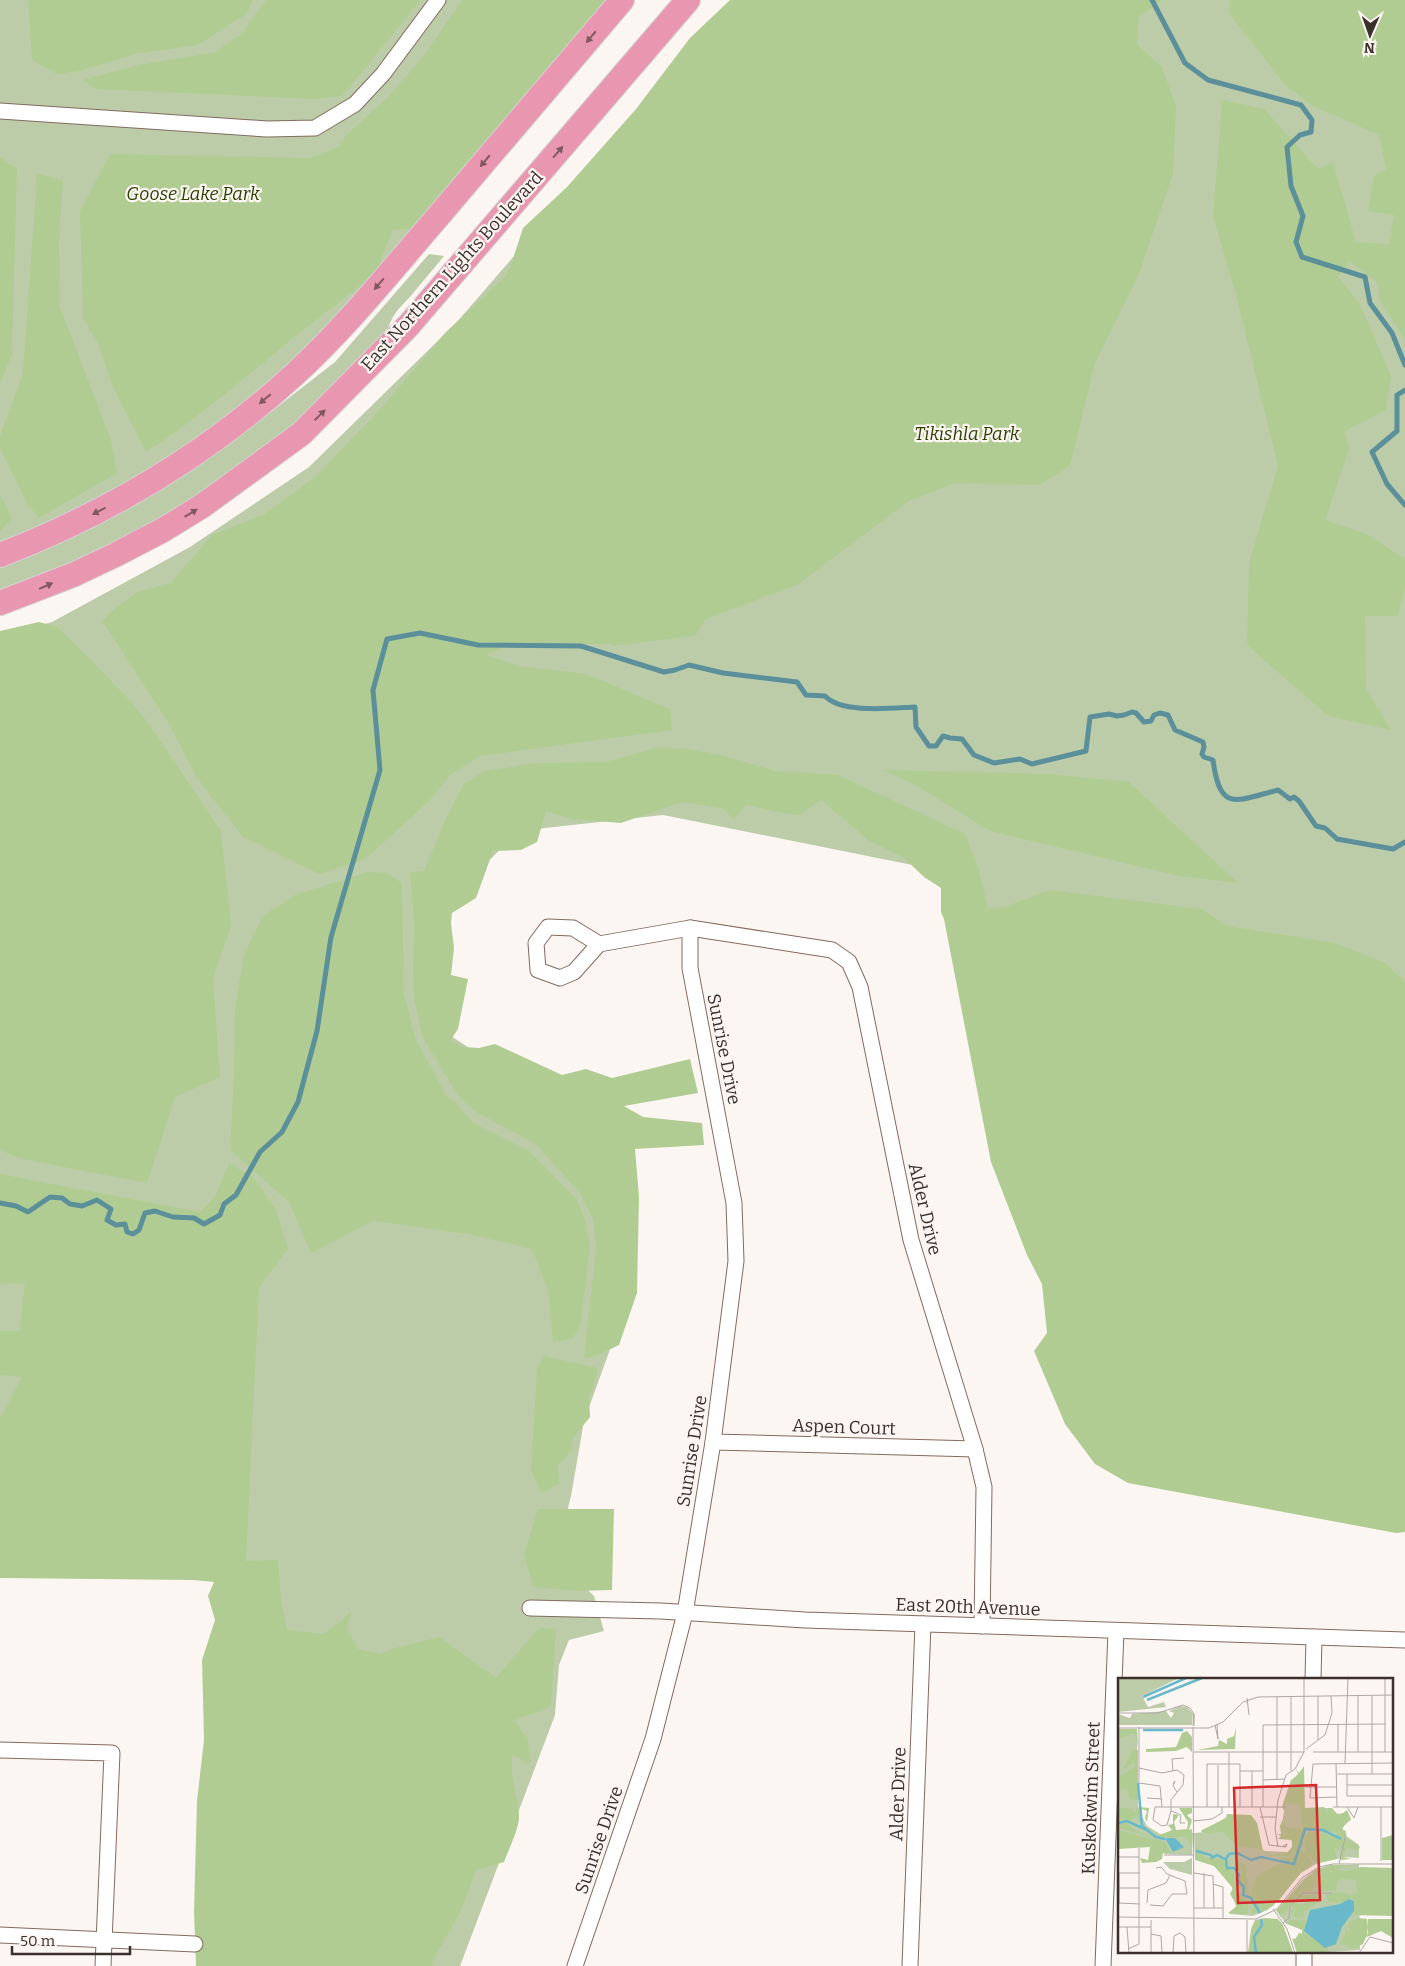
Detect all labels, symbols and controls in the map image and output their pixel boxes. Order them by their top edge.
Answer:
north arrow [1345,10,1395,60]
one-way arrow [585,30,596,43]
text: N [1364,39,1375,56]
one-way arrow [552,145,563,158]
one-way arrow [479,154,491,166]
street label: East Northern Lights Boulevard [356,166,548,375]
park label: Goose Lake Park [126,183,260,205]
one-way arrow [373,277,385,289]
one-way arrow [259,394,272,405]
one-way arrow [313,409,325,421]
park label: Tikishla Park [914,423,1020,445]
one-way arrow [92,507,106,515]
one-way arrow [184,509,197,518]
one-way arrow [38,582,53,589]
street label: Sunrise Drive [702,992,746,1106]
street label: Alder Drive [904,1161,946,1257]
street label: Sunrise Drive [672,1394,712,1508]
street label: Aspen Court [792,1414,897,1440]
street label: East 20th Avenue [895,1593,1041,1621]
inset map [1118,1678,1392,1954]
street label: Kuskokwim Street [1077,1721,1105,1875]
street label: Alder Drive [885,1747,911,1841]
street label: Sunrise Drive [570,1783,628,1897]
scale bar [12,1924,130,1956]
text: 50 m [20,1932,56,1950]

